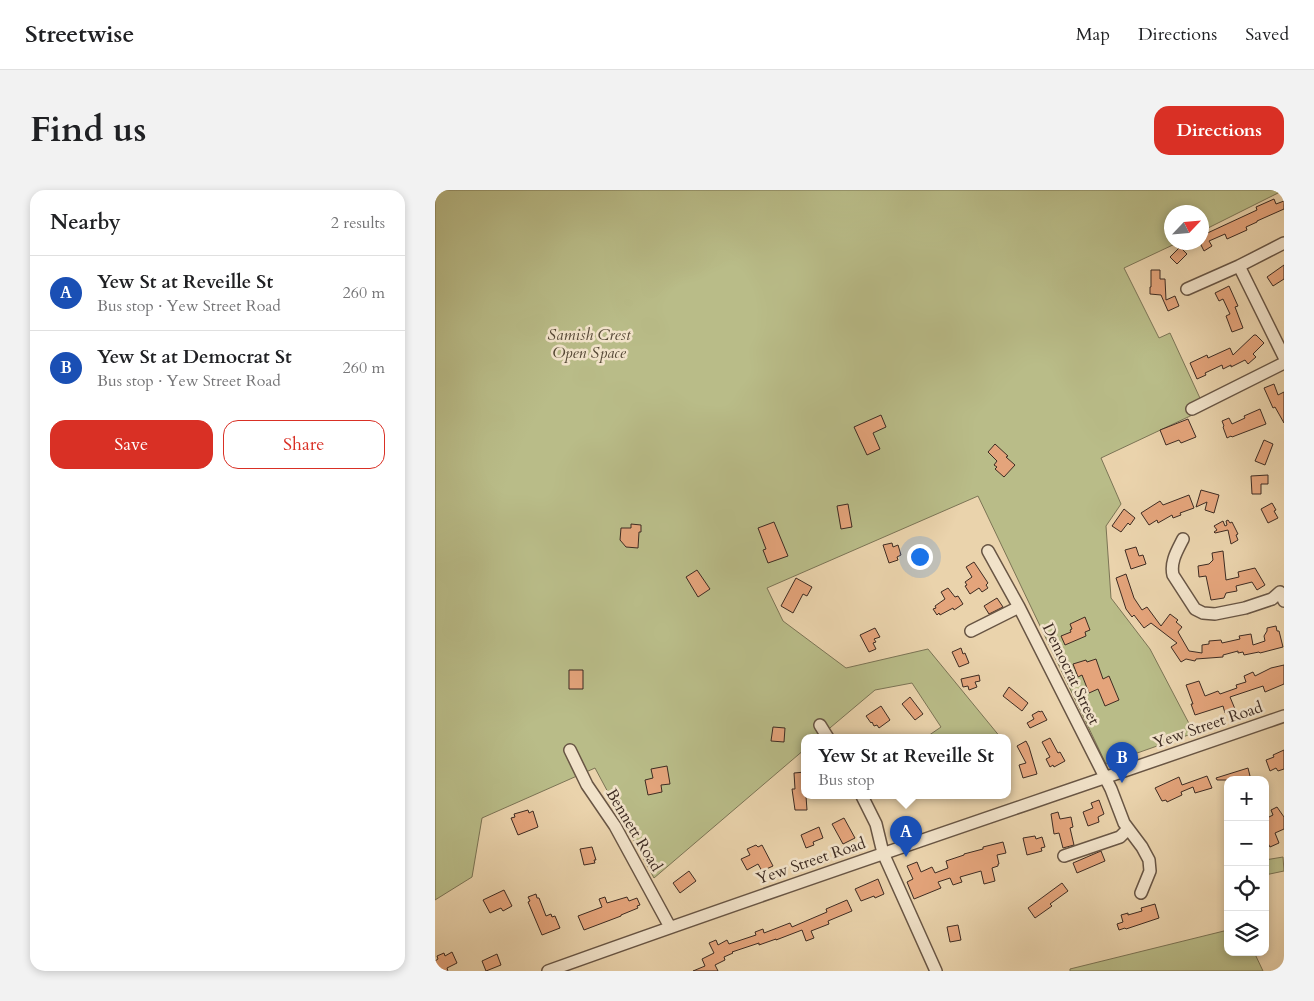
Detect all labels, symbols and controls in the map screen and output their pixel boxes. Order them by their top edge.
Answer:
text: Streetwise [25,18,134,51]
text: Map [1076,22,1110,47]
text: Directions [1138,22,1217,47]
text: Saved [1245,22,1289,47]
text: Find us [30,106,146,154]
button: Directions [1154,106,1284,155]
north arrow [1164,205,1209,250]
text: Nearby [50,208,121,237]
text: 2 results [331,212,385,234]
text: Yew St at Reveille St [97,269,273,295]
text: A [60,282,72,304]
text: 260 m [343,282,385,304]
text: Bus stop · Yew Street Road [97,295,281,317]
park label: Samish Crest Open Space [547,324,631,364]
text: Yew St at Democrat St [97,344,292,370]
text: B [60,357,72,379]
text: 260 m [343,357,385,379]
text: Bus stop · Yew Street Road [97,370,281,392]
button: Save [50,420,213,469]
button: Share [223,420,385,469]
your location [907,544,933,570]
street label: Democrat Street [1037,620,1105,728]
street label: Yew Street Road [1150,696,1266,754]
popup [801,734,1011,799]
pin: B [1106,742,1138,783]
text: Yew St at Reveille St [818,743,994,769]
text: Bus stop [818,769,875,791]
map controls [1224,776,1269,956]
button: + [1224,776,1269,821]
street label: Bennett Road [601,784,668,876]
pin: A [890,816,922,857]
button: − [1224,821,1269,866]
street label: Yew Street Road [753,832,869,890]
button: locate [1224,866,1269,911]
button: layers [1224,911,1269,956]

